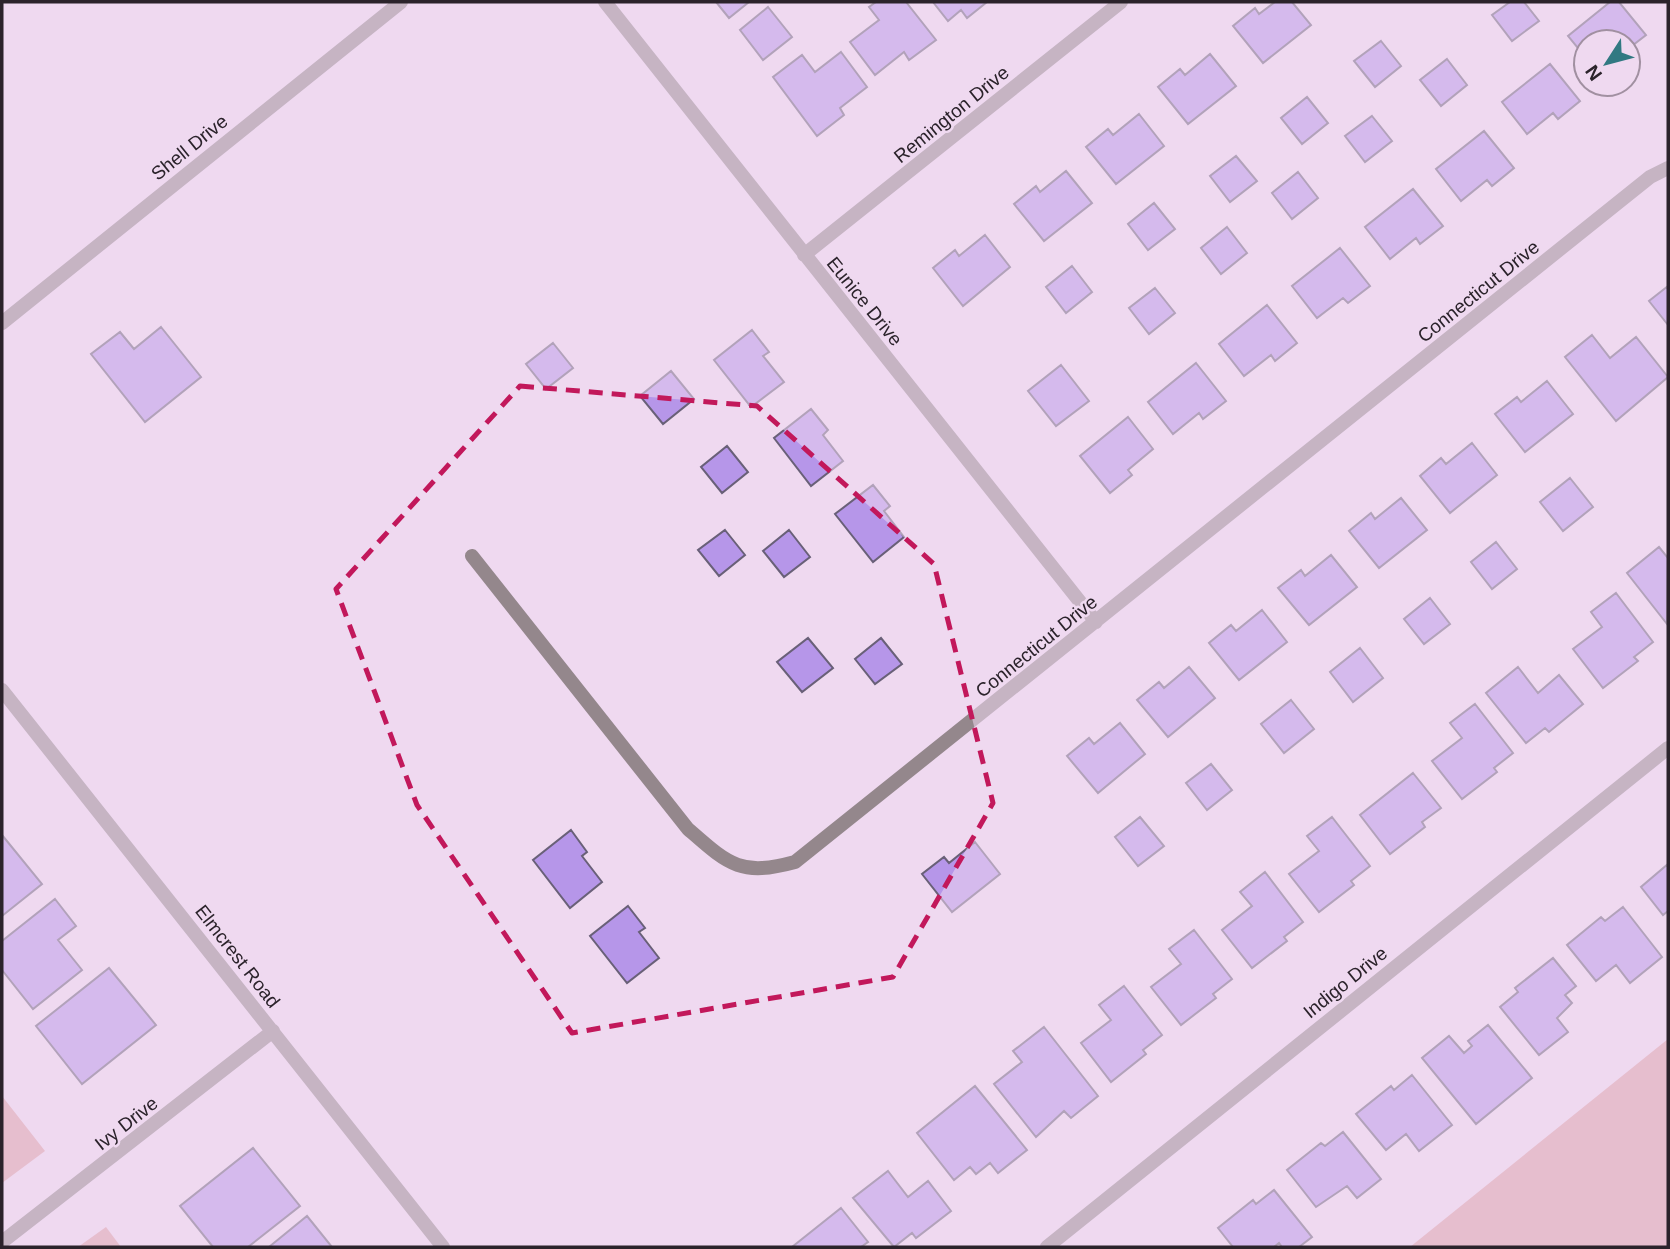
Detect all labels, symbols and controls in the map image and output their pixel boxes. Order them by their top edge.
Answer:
north arrow [1572,28,1642,98]
text: N [1581,61,1606,84]
street label: Remington Drive [890,62,1013,167]
street label: Shell Drive [147,110,232,184]
street label: Connecticut Drive [1413,236,1543,347]
street label: Eunice Drive [823,253,907,350]
street label: Connecticut Drive [971,591,1101,702]
street label: Elmcrest Road [191,901,284,1012]
street label: Indigo Drive [1299,942,1391,1022]
street label: Ivy Drive [91,1092,162,1154]

